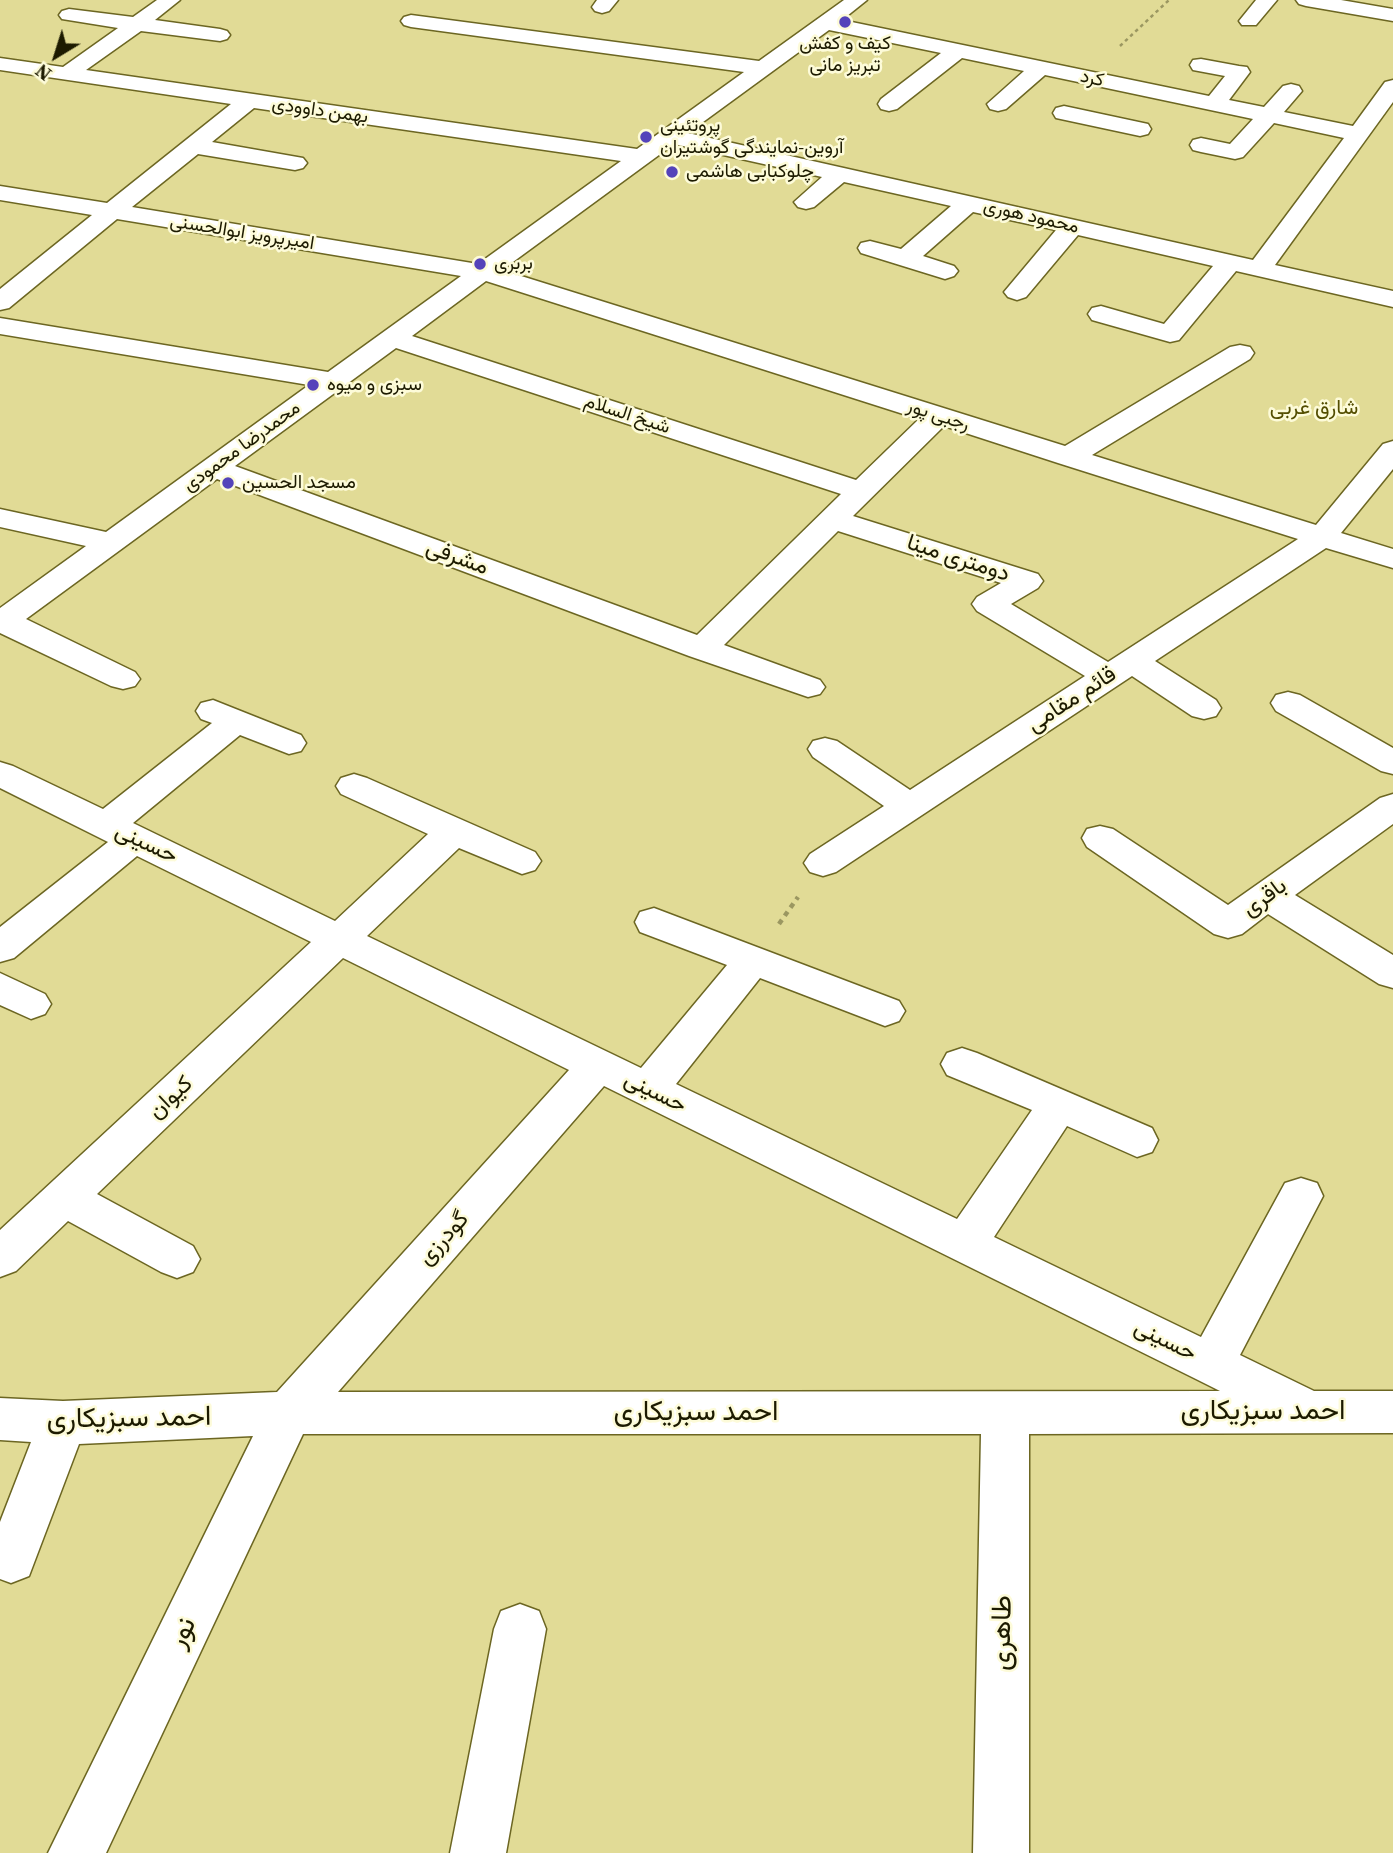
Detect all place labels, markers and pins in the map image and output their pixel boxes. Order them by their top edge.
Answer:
marker: کیف و کفش تبریز مانی [837,14,853,30]
place label: کیف و کفش تبریز مانی [799,33,891,77]
place label: پروتئینی آروین-نمایندگی گوشتیران [660,115,843,159]
marker: پروتئینی آروین-نمایندگی گوشتیران [638,129,654,145]
place label: چلوکبابی هاشمی [686,161,814,183]
marker: چلوکبابی هاشمی [664,164,680,180]
place label: بربری [494,253,533,275]
marker: بربری [472,256,488,272]
place label: سبزی و میوه [327,374,422,396]
marker: سبزی و میوه [305,377,321,393]
place label: مسجد الحسین [242,472,356,494]
marker: مسجد الحسین [220,475,236,491]

